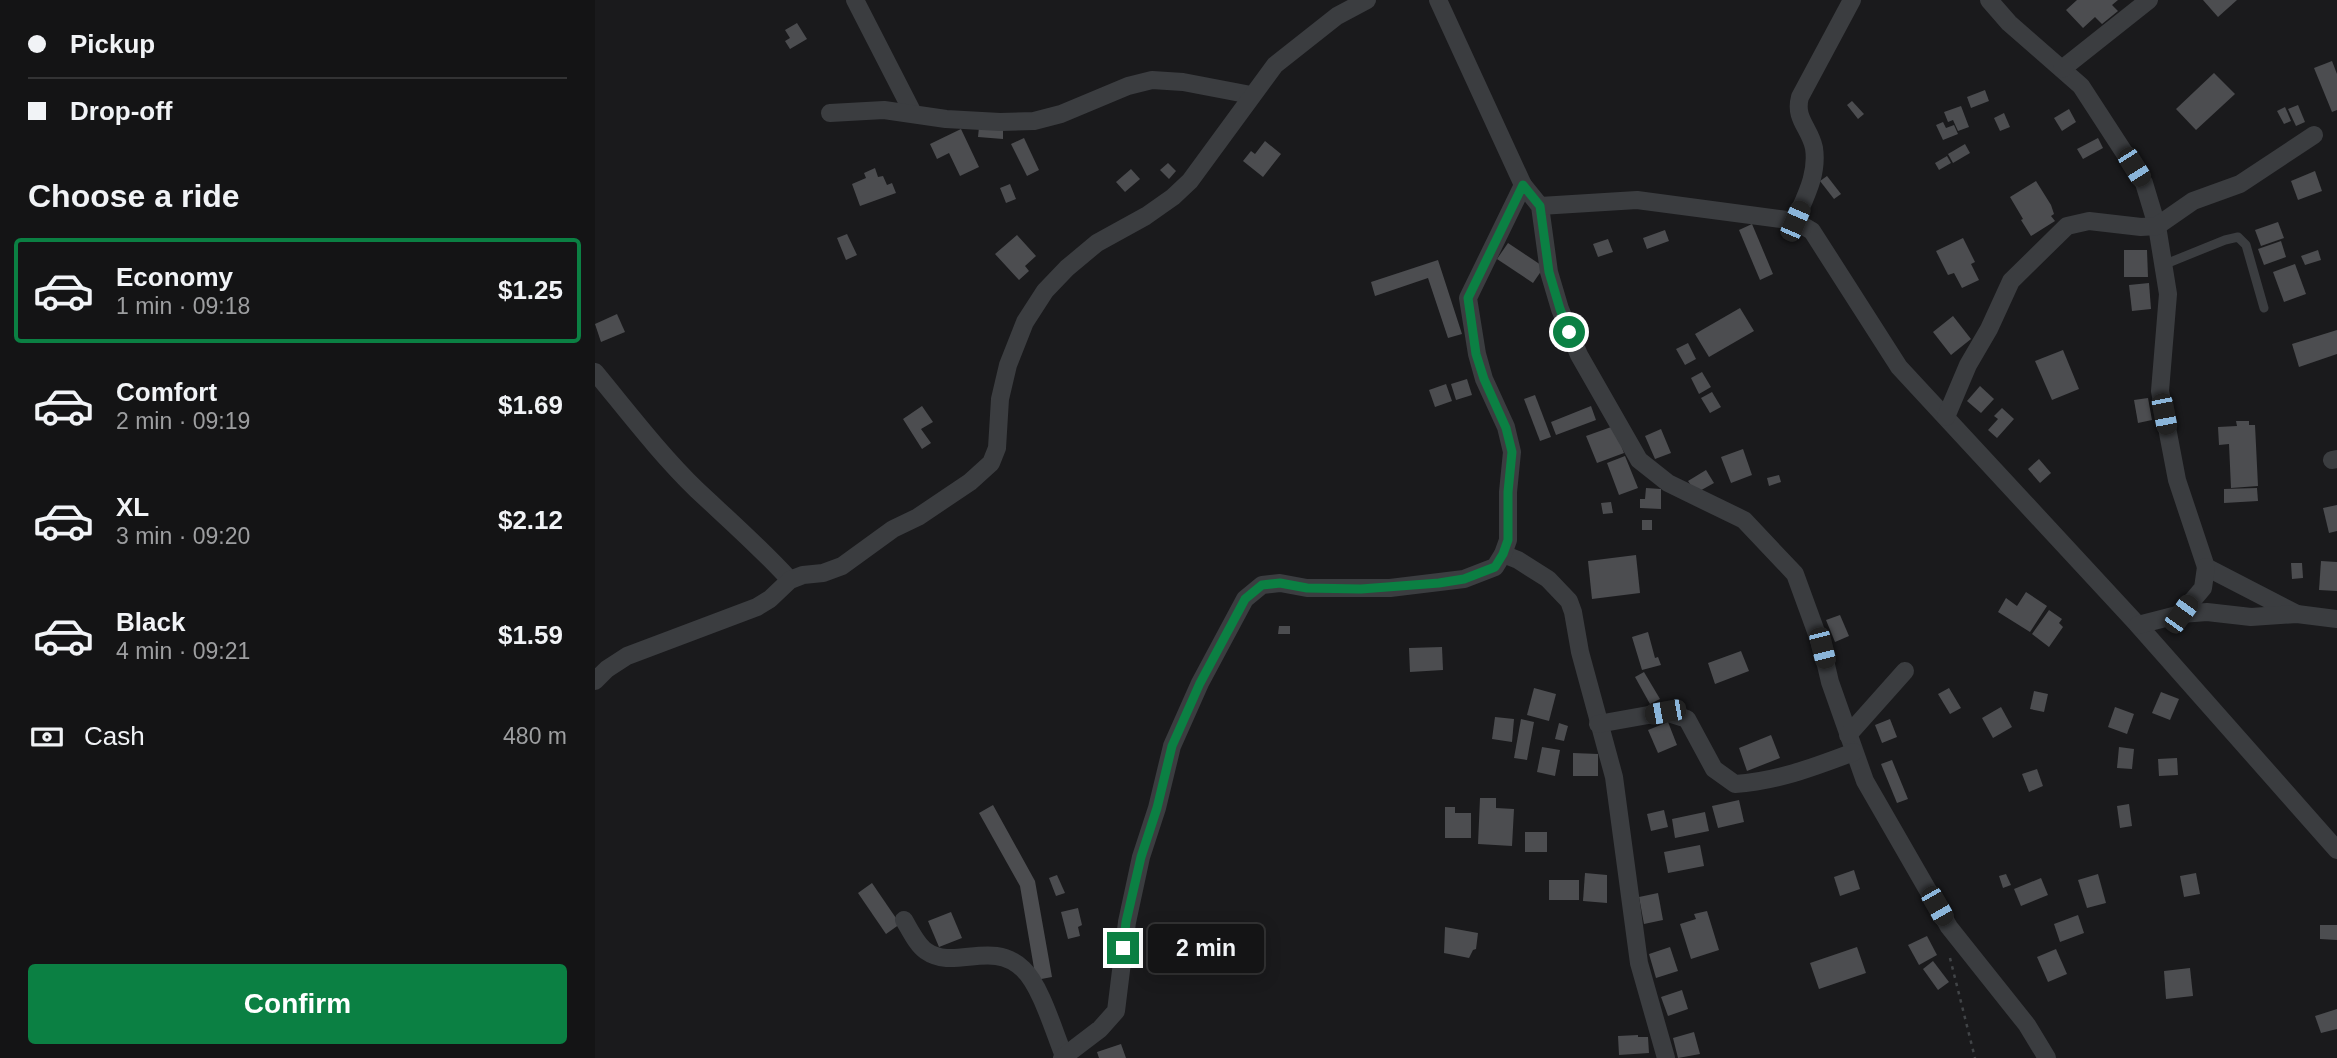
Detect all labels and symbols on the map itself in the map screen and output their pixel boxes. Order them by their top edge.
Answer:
car [2114,144,2155,190]
car [1778,198,1813,244]
route start [1553,316,1585,348]
car [2150,391,2179,437]
car [2161,591,2202,637]
car [1807,625,1838,671]
car [1643,698,1688,726]
car [1918,883,1957,929]
callout: 2 min [1147,923,1263,972]
route end [1107,932,1139,964]

